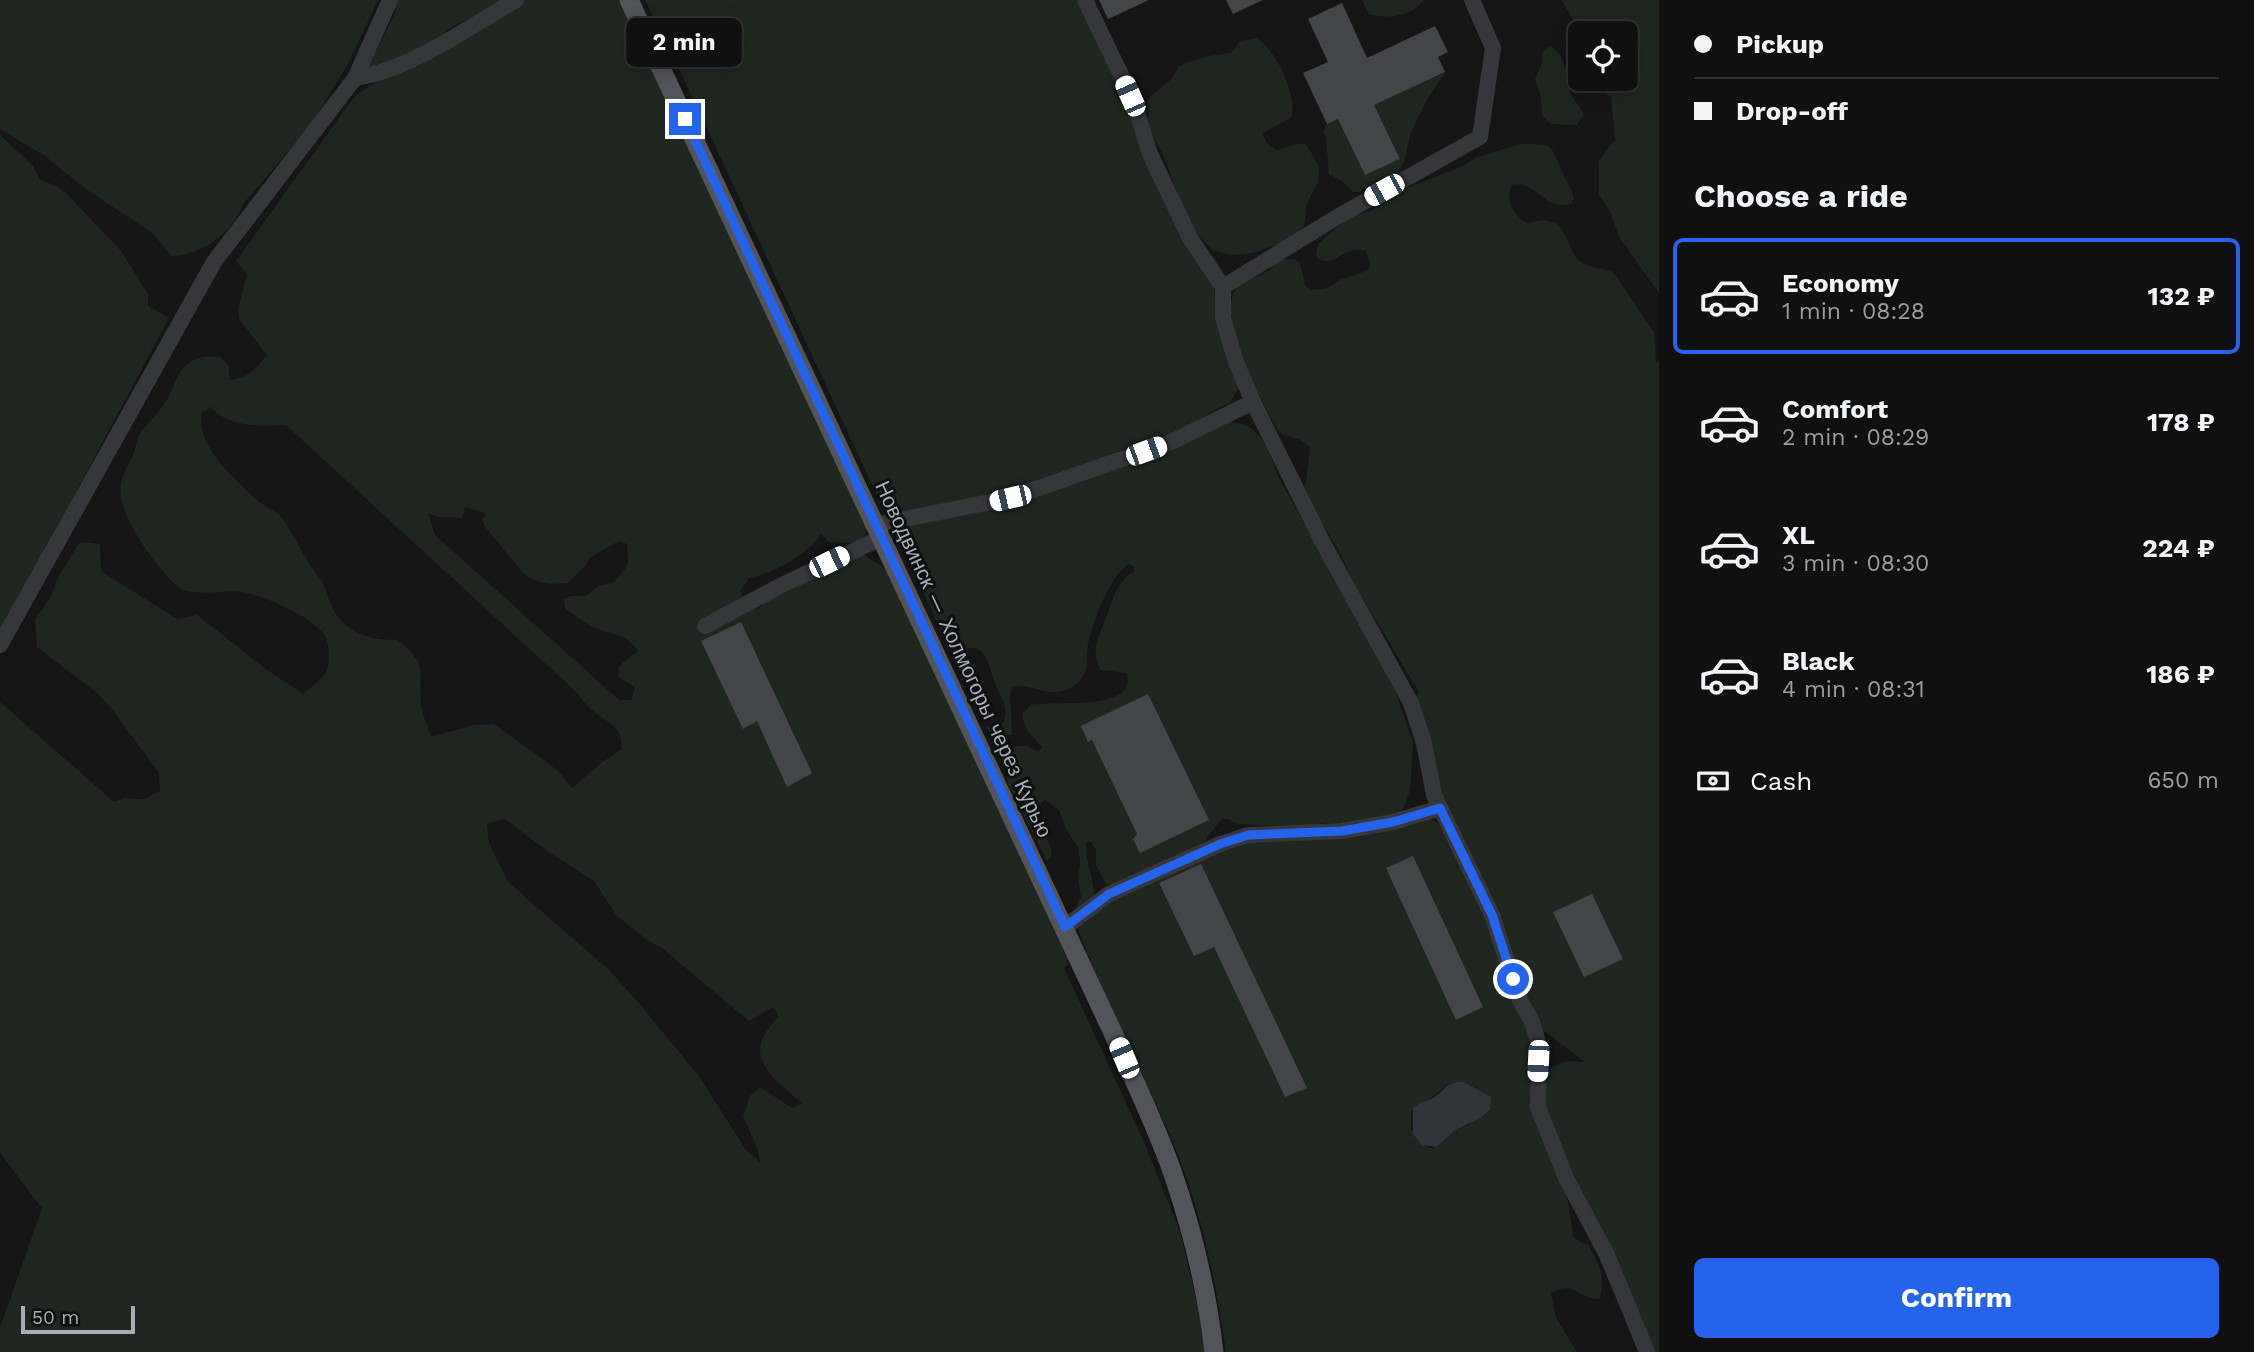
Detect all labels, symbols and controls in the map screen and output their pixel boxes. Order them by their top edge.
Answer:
callout: 2 min [627,18,743,66]
map controls [1568,21,1638,91]
button: locate [1568,21,1638,91]
text: 2 min [653,29,715,56]
text: Pickup [1736,29,1824,59]
car [1112,73,1149,119]
text: Drop-off [1736,96,1848,126]
route end [669,103,701,135]
car [1361,171,1408,209]
text: Choose a ride [1694,177,1908,215]
icon: car [1698,265,1761,328]
text: Economy [1782,268,1899,298]
text: 132 ₽ [2148,281,2215,311]
text: 1 min · 08:28 [1782,298,1925,325]
icon: car [1698,391,1761,454]
text: Comfort [1782,394,1888,424]
text: 178 ₽ [2147,407,2215,437]
text: 2 min · 08:29 [1782,424,1929,451]
car [1123,434,1170,468]
street label: Новодвинск — Холмогоры через Курью [870,477,1058,841]
car [988,483,1033,513]
icon: car [1698,517,1761,580]
text: XL [1782,520,1815,550]
text: 224 ₽ [2142,533,2215,563]
car [806,543,853,581]
text: 3 min · 08:30 [1782,550,1929,577]
icon: car [1698,643,1761,706]
text: Black [1782,646,1854,676]
text: 186 ₽ [2146,659,2215,689]
text: 4 min · 08:31 [1782,676,1925,703]
icon: cash [1694,762,1732,800]
text: Cash [1750,766,1812,796]
text: 650 m [2148,767,2219,794]
route start [1497,963,1529,995]
car [1107,1035,1142,1081]
car [1527,1039,1550,1083]
button: Confirm [1694,1258,2219,1338]
scale bar [21,1303,135,1335]
text: 50 m [32,1306,79,1329]

